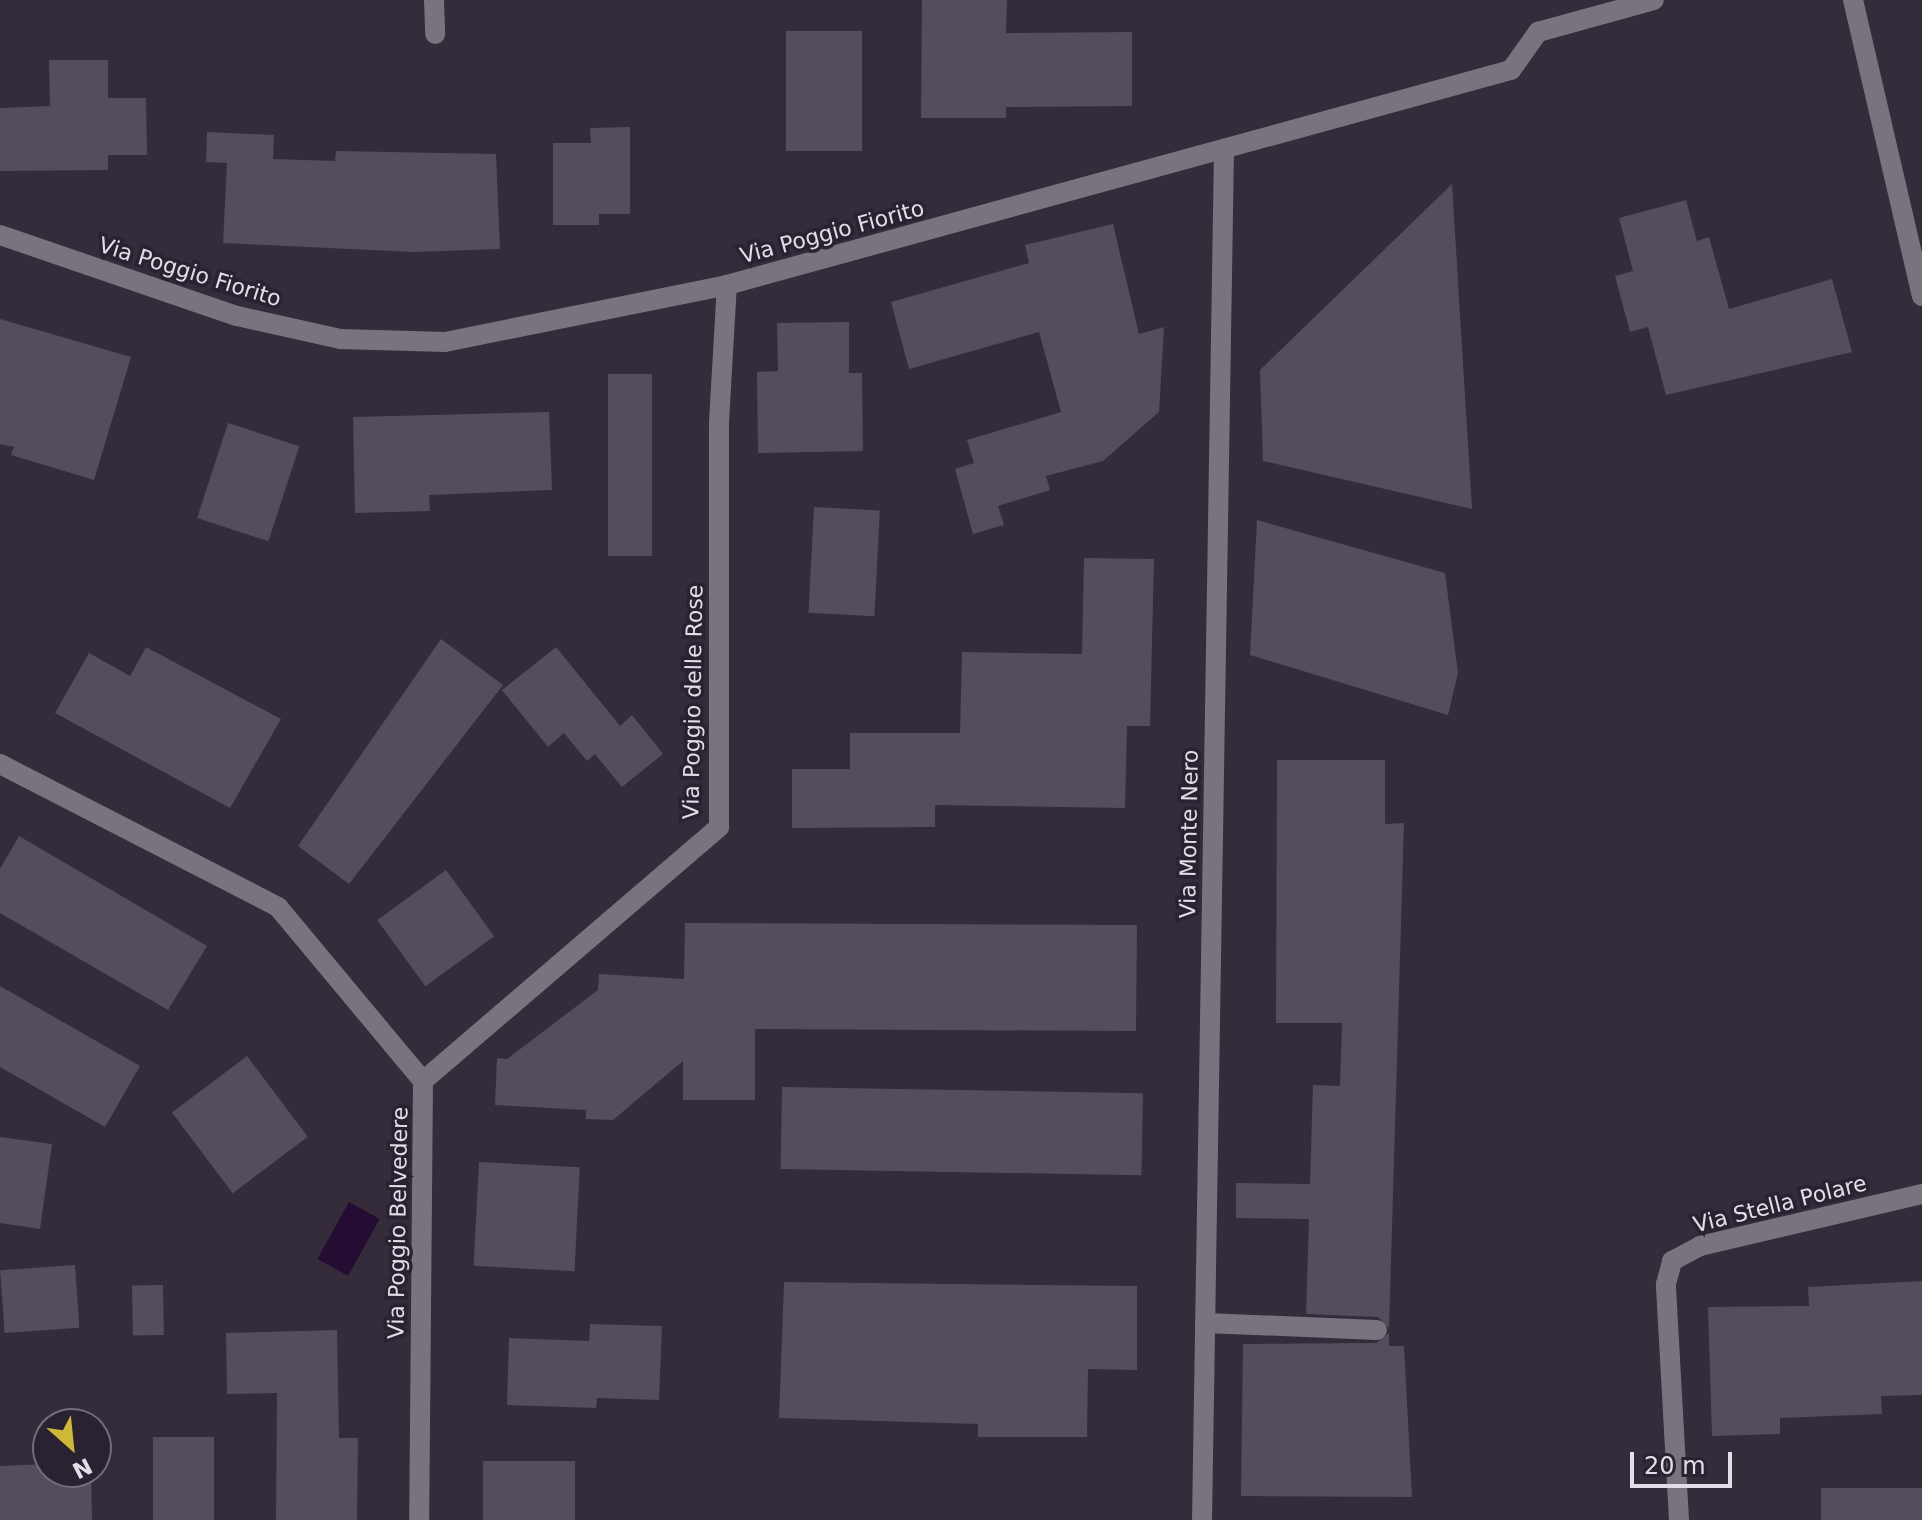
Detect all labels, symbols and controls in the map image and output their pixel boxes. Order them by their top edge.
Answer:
street label: Via Poggio Fiorito [737,195,927,269]
street label: Via Poggio Fiorito [96,232,284,312]
street label: Via Poggio delle Rose [678,584,708,820]
street label: Via Monte Nero [1174,749,1204,919]
street label: Via Poggio Belvedere [383,1107,413,1339]
street label: Via Stella Polare [1691,1170,1869,1238]
north arrow [32,1408,112,1488]
scale bar [1634,1436,1736,1486]
text: 20 m [1644,1452,1706,1480]
text: N [68,1453,96,1483]

